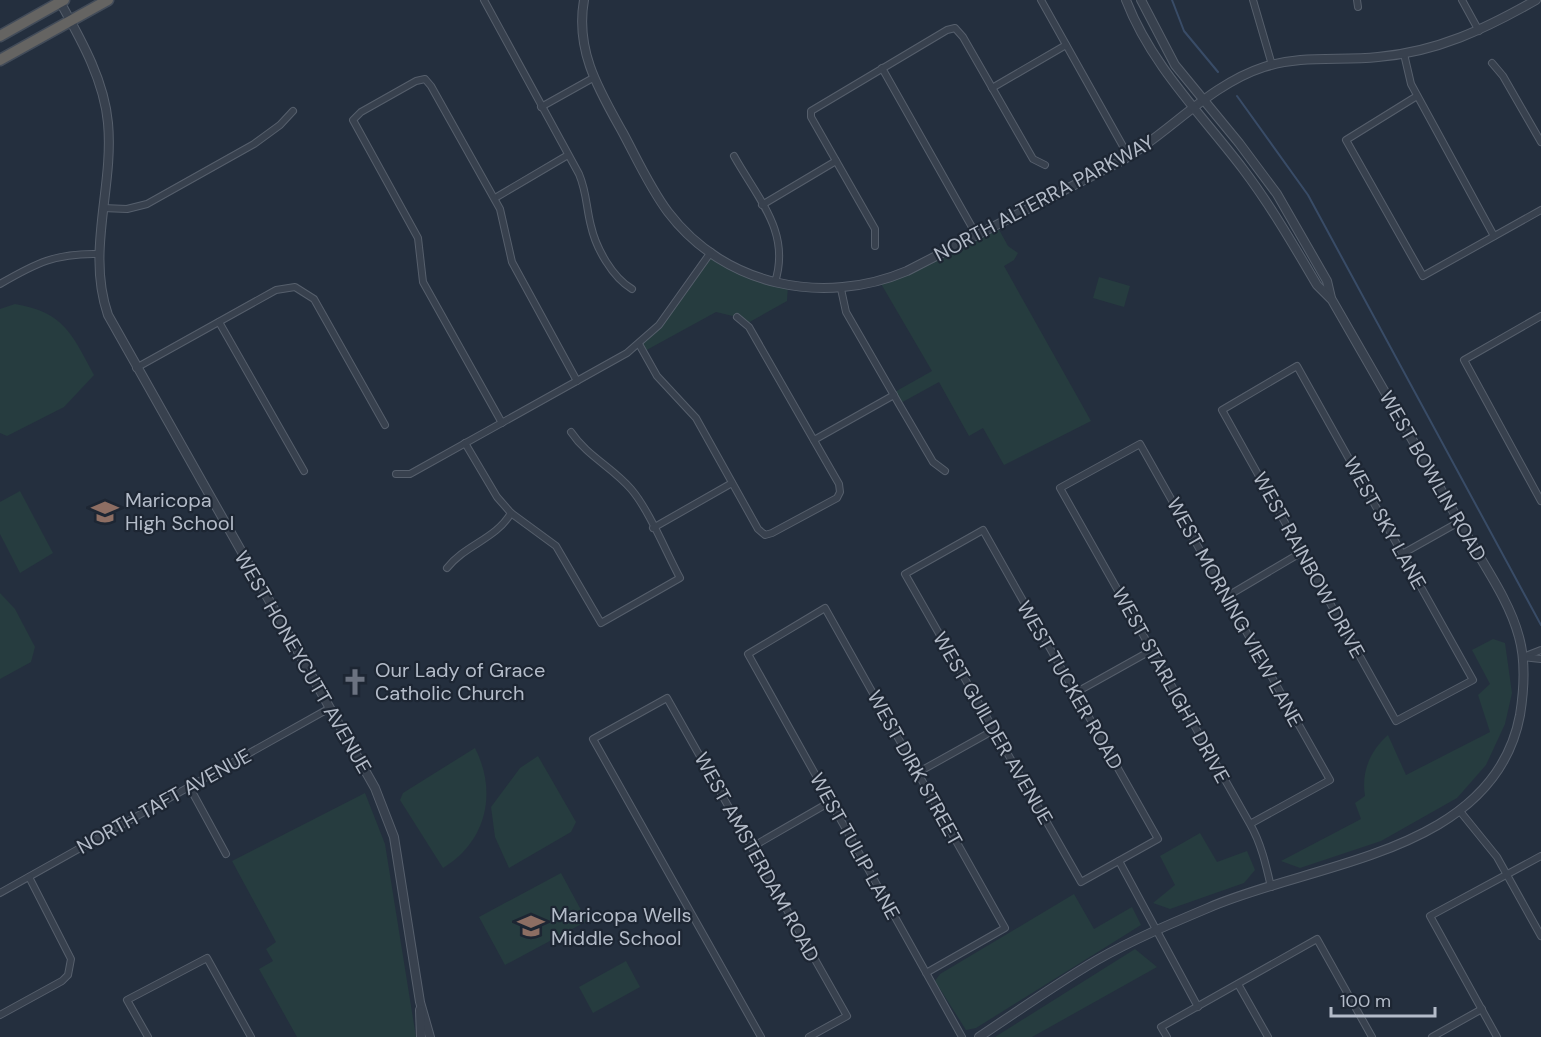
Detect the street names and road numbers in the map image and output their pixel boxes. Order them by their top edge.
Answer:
street label: NORTH ALTERRA PARKWAY [929,129,1159,267]
street label: WEST BOWLIN ROAD [1374,386,1492,566]
street label: WEST SKY LANE [1338,452,1432,594]
street label: WEST RAINBOW DRIVE [1247,467,1371,663]
street label: WEST MORNING VIEW LANE [1161,493,1309,731]
street label: WEST HONEYCUTT AVENUE [229,546,377,778]
street label: WEST STARLIGHT DRIVE [1106,582,1236,788]
street label: WEST TUCKER ROAD [1011,596,1129,774]
street label: WEST GUILDER AVENUE [927,627,1059,829]
street label: WEST DIRK STREET [861,686,969,850]
street label: NORTH TAFT AVENUE [72,742,256,860]
street label: WEST AMSTERDAM ROAD [688,748,826,966]
street label: WEST TULIP LANE [804,768,906,924]

